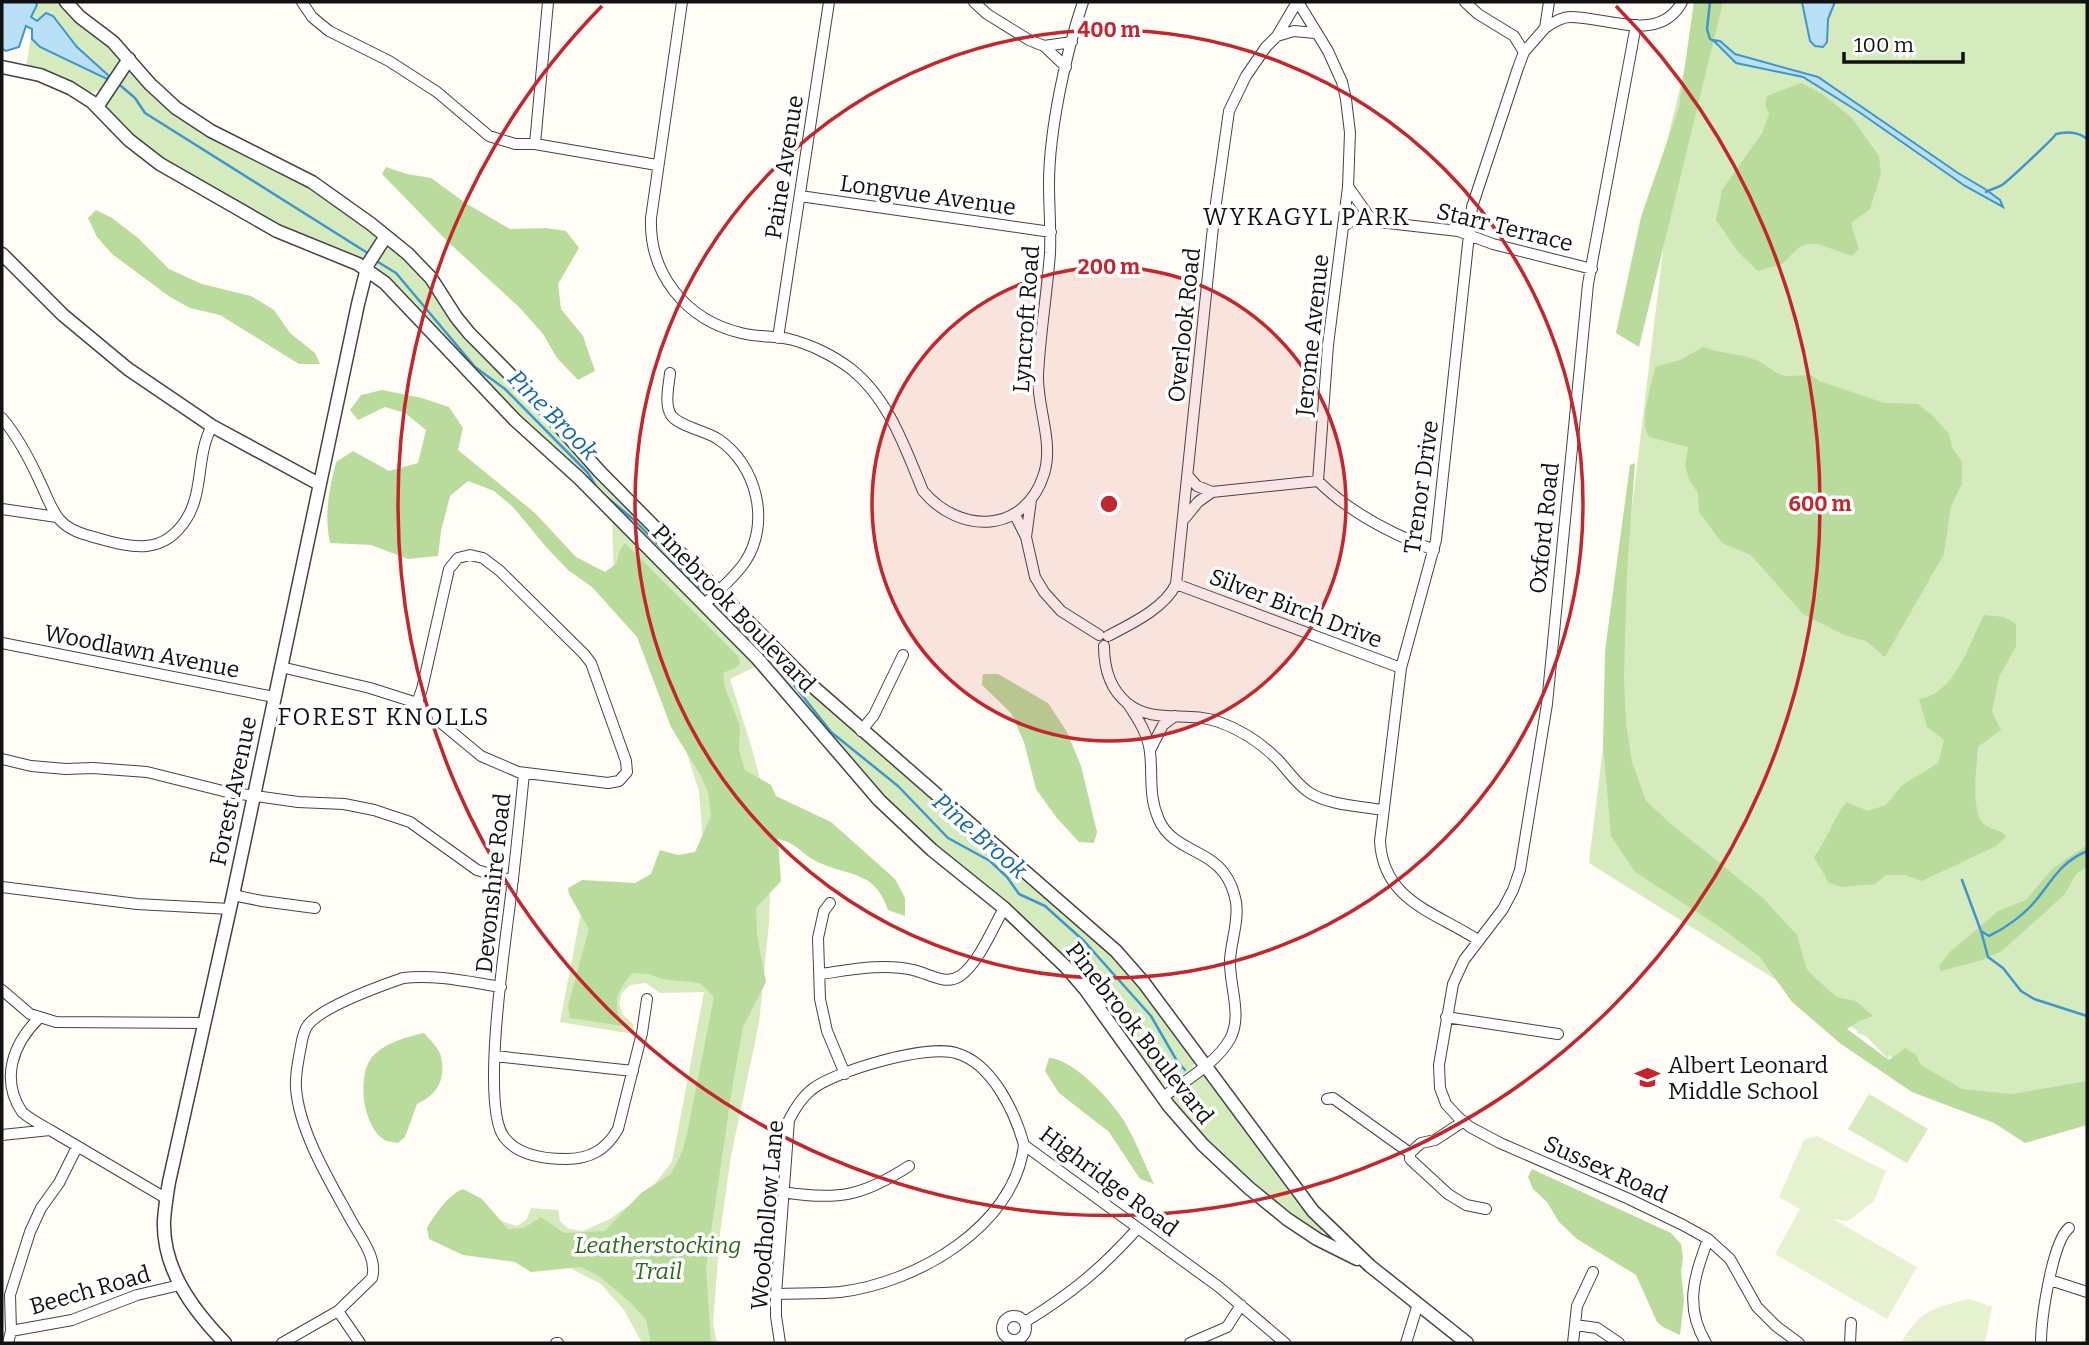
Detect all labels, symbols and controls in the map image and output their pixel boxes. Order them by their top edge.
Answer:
text: 400 m [1077,17,1141,43]
scale bar [1844,21,1963,65]
text: 100 m [1854,32,1914,58]
street label: Paine Avenue [759,93,809,241]
street label: Longvue Avenue [838,169,1018,221]
street label: Starr Terrace [1434,197,1576,257]
district label: WYKAGYL PARK [1203,203,1411,231]
street label: Lyncroft Road [1007,244,1045,394]
street label: Overlook Road [1162,246,1206,404]
street label: Jerome Avenue [1289,253,1334,418]
text: 200 m [1078,254,1140,280]
water label: Pine Brook [502,364,605,467]
street label: Trenor Drive [1398,419,1444,555]
street label: Oxford Road [1523,461,1565,595]
text: 600 m [1789,491,1851,517]
centre of rings [1097,492,1121,516]
street label: Pinebrook Boulevard [647,518,822,698]
street label: Silver Birch Drive [1206,562,1386,654]
street label: Woodlawn Avenue [42,618,242,684]
district label: FOREST KNOLLS [278,703,491,731]
street label: Forest Avenue [203,714,263,868]
water label: Pine Brook [927,787,1034,885]
street label: Devonshire Road [470,791,516,974]
street label: Pinebrook Boulevard [1060,937,1220,1130]
place label: Albert Leonard Middle School [1668,1051,1829,1105]
school or university icon: Albert Leonard Middle School [1634,1064,1662,1092]
street label: Woodhollow Lane [745,1119,789,1311]
street label: Highridge Road [1034,1120,1184,1242]
street label: Sussex Road [1540,1129,1673,1209]
park label: Leatherstocking Trail [575,1231,741,1285]
street label: Beech Road [26,1259,154,1321]

